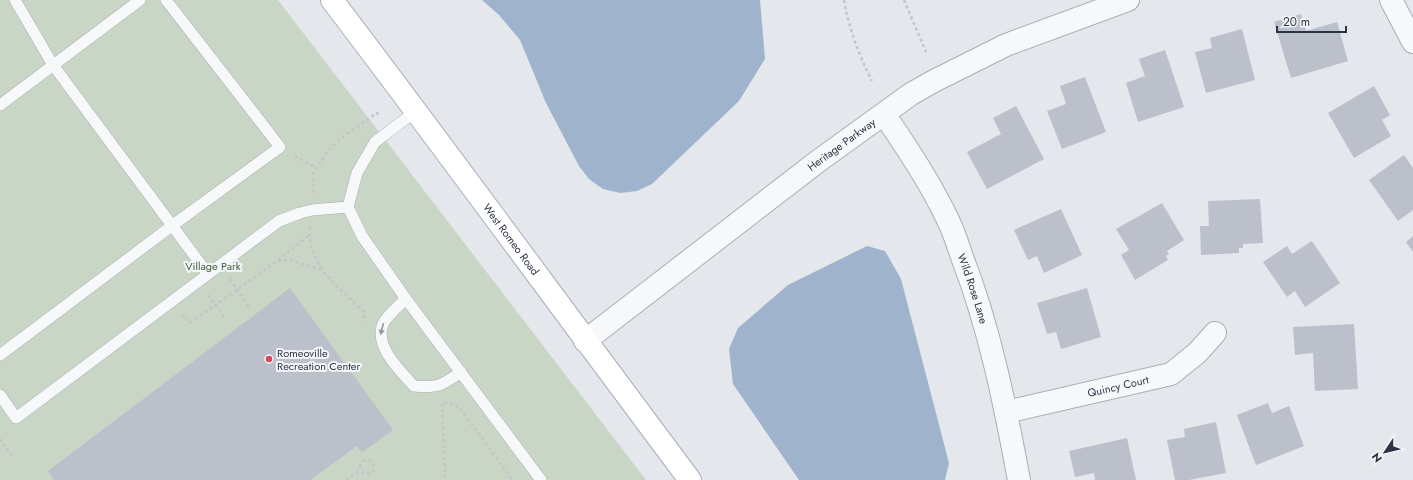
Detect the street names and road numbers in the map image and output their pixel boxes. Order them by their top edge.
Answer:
street label: Heritage Parkway [804,114,879,175]
street label: West Romeo Road [479,200,543,278]
street label: Wild Rose Lane [953,251,992,326]
street label: Quincy Court [1086,371,1151,401]

